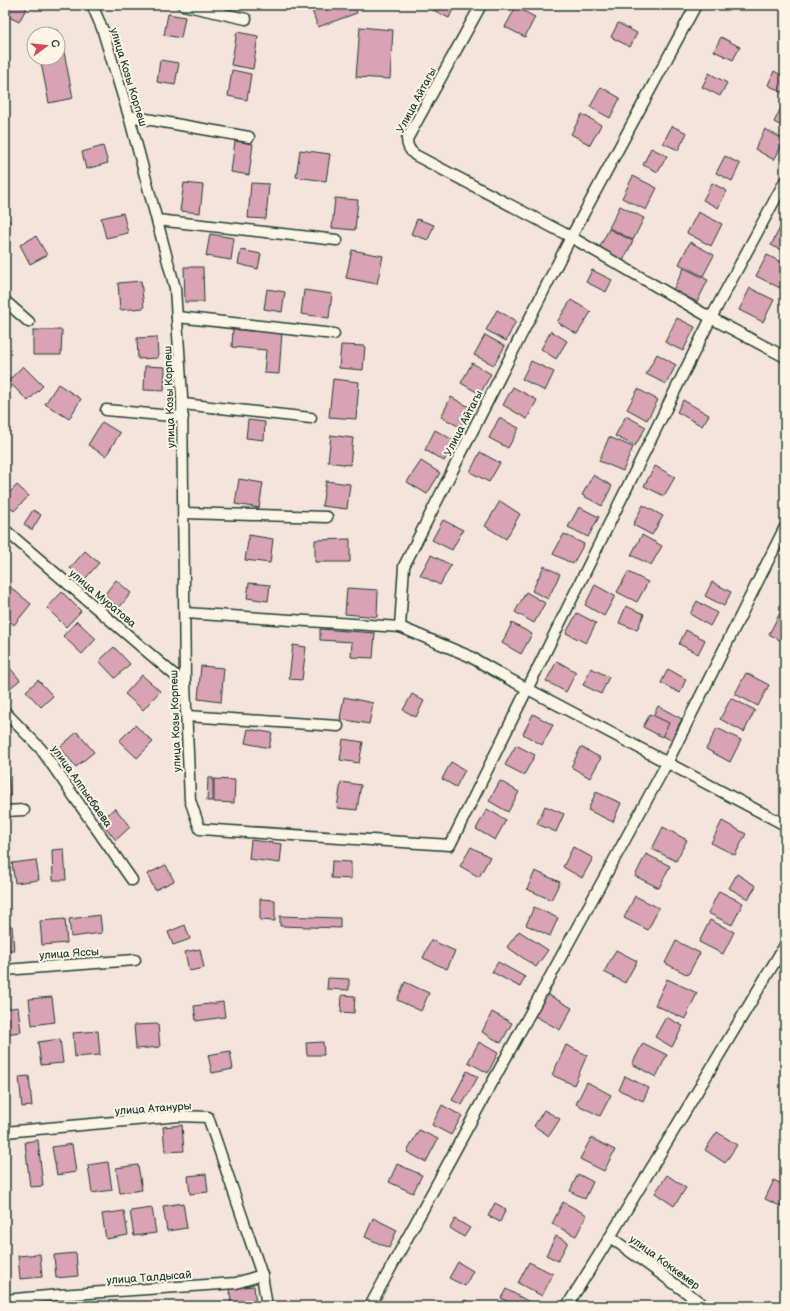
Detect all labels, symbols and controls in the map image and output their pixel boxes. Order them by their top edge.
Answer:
north arrow [26,26,66,66]
street label: улица Козы Корпеш [107,26,150,128]
text: С [48,38,63,49]
street label: Улица Айтагы [394,65,439,135]
street label: улица Козы Корпеш [161,346,178,448]
street label: Улица Айтагы [441,388,486,458]
street label: улица Муратова [67,567,139,630]
street label: улица Козы Корпеш [167,670,184,772]
street label: улица Алпысбаева [48,743,115,830]
street label: улица Яссы [39,945,99,962]
street label: улица Атануры [114,1099,192,1118]
street label: улица Коккемер [627,1233,703,1293]
street label: улица Талдысай [106,1268,192,1287]

